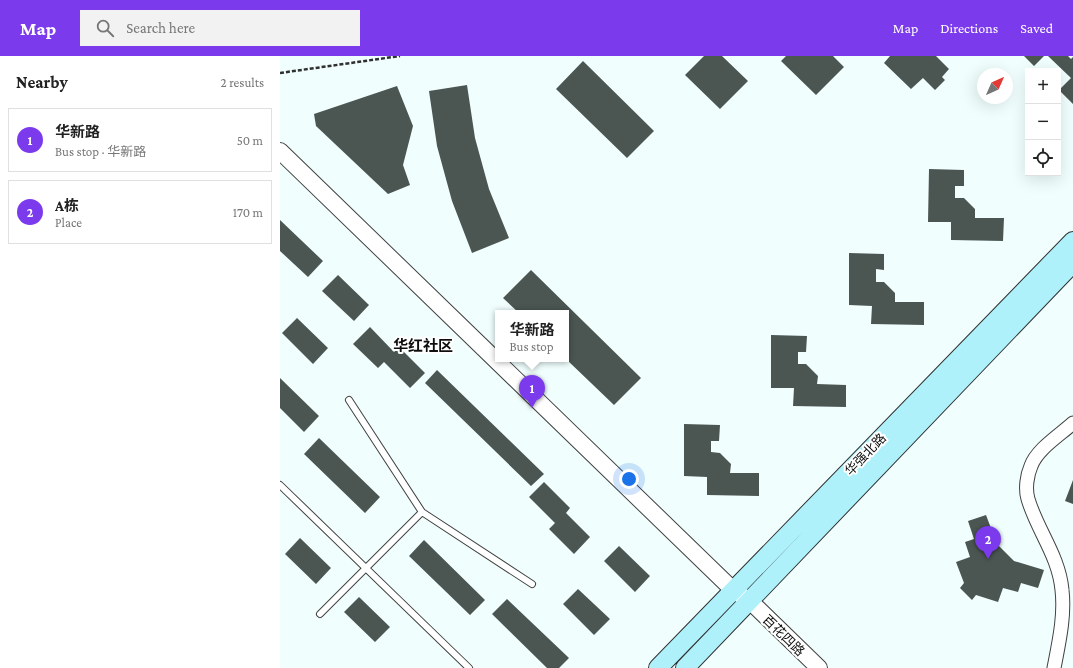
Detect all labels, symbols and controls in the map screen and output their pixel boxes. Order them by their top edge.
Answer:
search box [80,10,360,46]
icon: search [94,17,116,39]
text: Map [20,18,56,39]
text: Search here [126,20,195,36]
text: Map [893,20,918,36]
text: Directions [940,20,998,36]
text: Saved [1020,20,1053,36]
north arrow [977,68,1013,104]
map controls [1025,68,1061,176]
button: + [1025,68,1061,104]
text: Nearby [16,73,68,92]
text: 2 results [221,75,264,90]
button: − [1025,104,1061,140]
text: 华新路 [55,124,100,140]
text: 1 [28,133,32,148]
text: 50 m [237,133,263,148]
button: locate [1025,140,1061,176]
text: Bus stop · 华新路 [55,144,146,159]
text: A栋 [55,198,79,214]
text: 2 [27,205,33,220]
text: 170 m [233,205,263,220]
text: Place [55,215,82,230]
popup [495,310,569,362]
text: 华新路 [509,322,555,338]
district label: 华红社区 [393,337,453,354]
text: Bus stop [509,339,554,354]
pin: 1 [519,375,545,408]
street label: 华强北路 [842,430,889,478]
your location [619,469,639,489]
pin: 2 [975,526,1001,559]
street label: 百花四路 [760,612,808,659]

